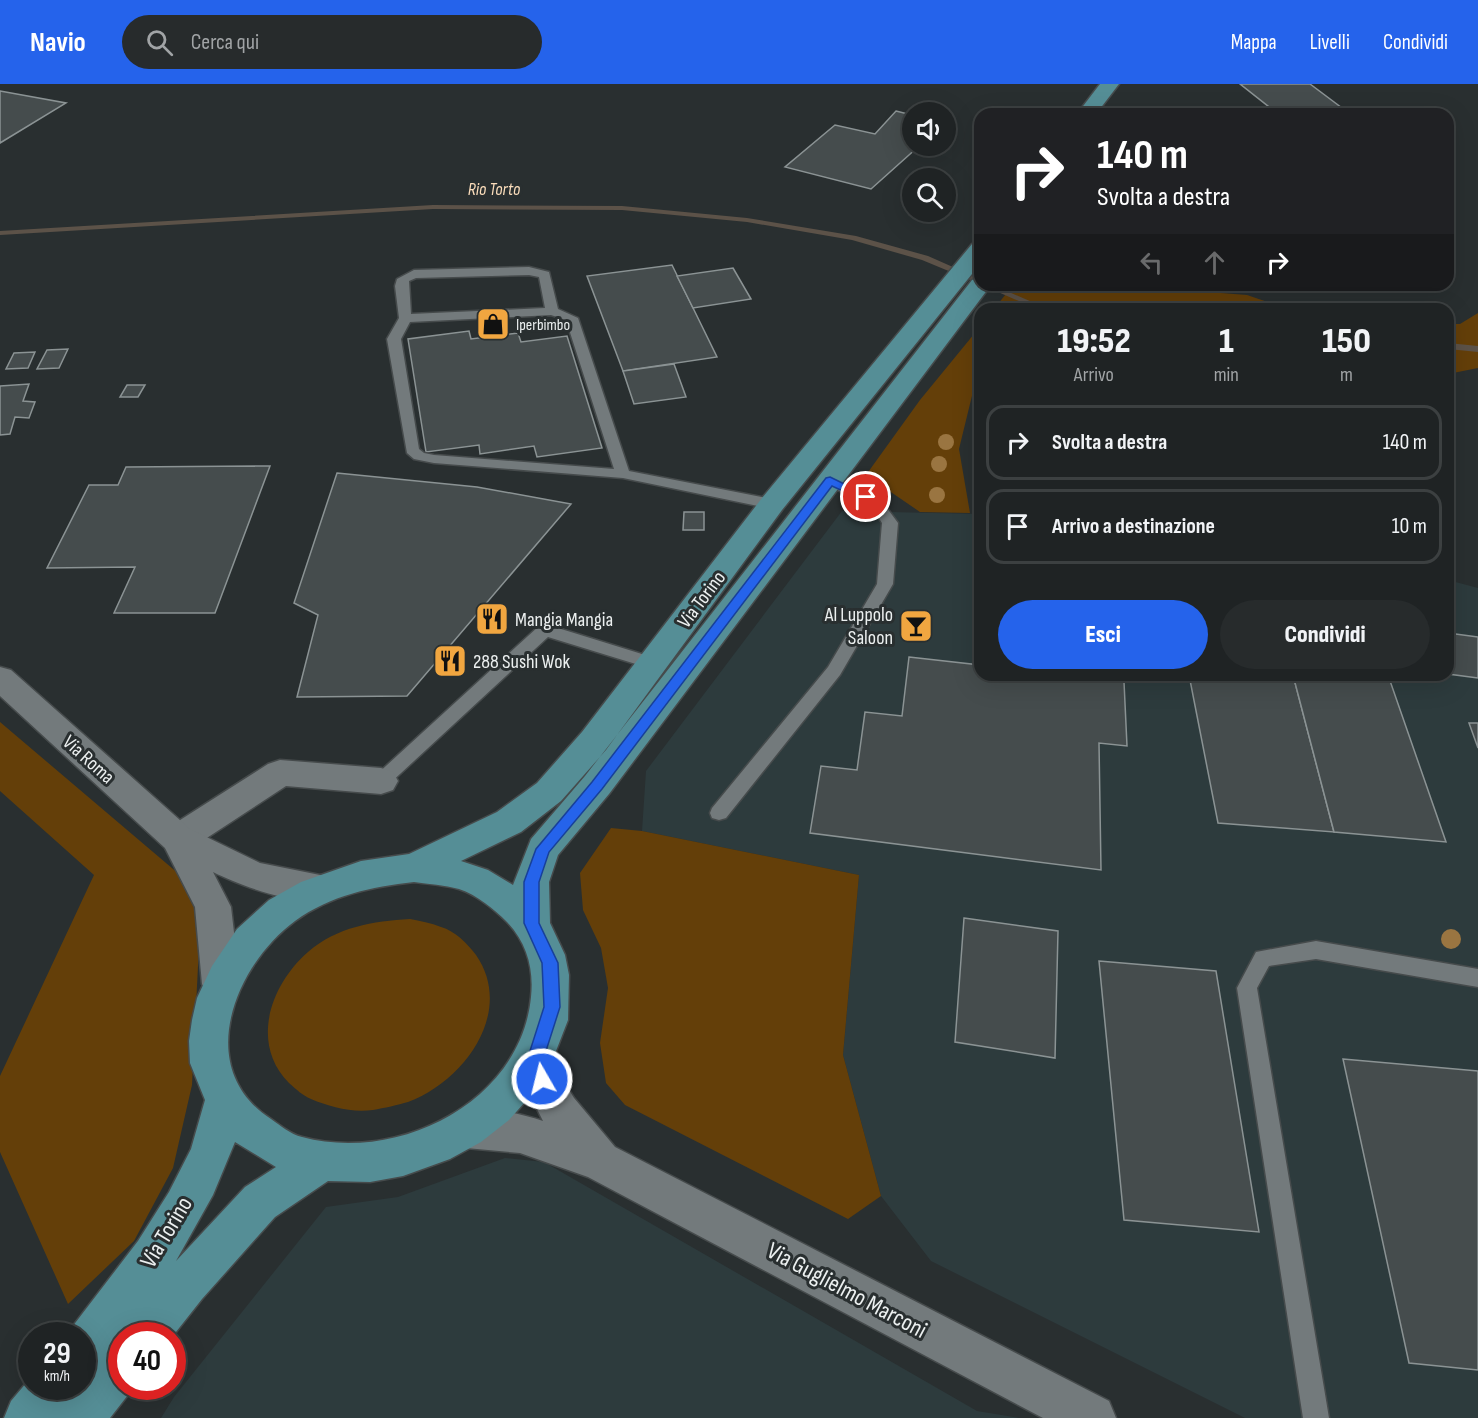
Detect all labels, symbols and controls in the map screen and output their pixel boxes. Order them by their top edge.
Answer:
search box [122,15,542,69]
text: Navio [30,26,86,59]
icon: search [143,26,176,59]
text: Cerca qui [191,29,259,56]
text: Mappa [1231,30,1277,55]
text: Livelli [1310,30,1350,55]
text: Condividi [1383,30,1448,55]
map controls [902,102,956,222]
button: sound [902,102,956,156]
text: 140 m [1097,130,1188,181]
icon: right [998,132,1076,210]
button: search [902,168,956,222]
water label: Rio Torto [468,179,521,200]
text: Svolta a destra [1097,181,1230,213]
icon: left [1135,246,1168,279]
icon: ahead [1198,246,1231,279]
icon: right [1261,246,1294,279]
shop icon: Iperbimbo [475,306,511,342]
place label: Iperbimbo [516,316,570,335]
text: 19:52 [1057,320,1131,363]
text: 1 [1219,320,1234,363]
text: 150 [1322,320,1371,363]
text: Arrivo [1074,363,1114,387]
text: min [1214,363,1239,387]
text: m [1340,363,1353,387]
icon: right [1001,426,1034,459]
text: Svolta a destra [1052,429,1167,456]
text: 140 m [1383,429,1427,456]
pin [840,471,891,522]
icon: arrive [849,480,882,513]
icon: arrive [1001,510,1034,543]
text: Arrivo a destinazione [1052,513,1215,540]
text: 10 m [1392,513,1427,540]
street label: Via Torino [673,566,731,633]
button: Esci [998,600,1208,669]
button: Condividi [1220,600,1430,669]
restaurant icon: Mangia Mangia [474,601,510,637]
place label: Al Luppolo Saloon [824,603,893,650]
place label: Mangia Mangia [515,608,613,632]
bar icon: Al Luppolo Saloon [898,608,934,644]
restaurant icon: 288 Sushi Wok [432,643,468,679]
place label: 288 Sushi Wok [473,650,570,674]
street label: Via Roma [57,730,119,789]
position arrow [510,1047,574,1111]
street label: Via Torino [134,1191,199,1273]
street label: Via Guglielmo Marconi [762,1236,932,1345]
speed limit sign: 40 [108,1322,186,1400]
text: 29 [43,1336,71,1372]
text: km/h [44,1367,70,1386]

